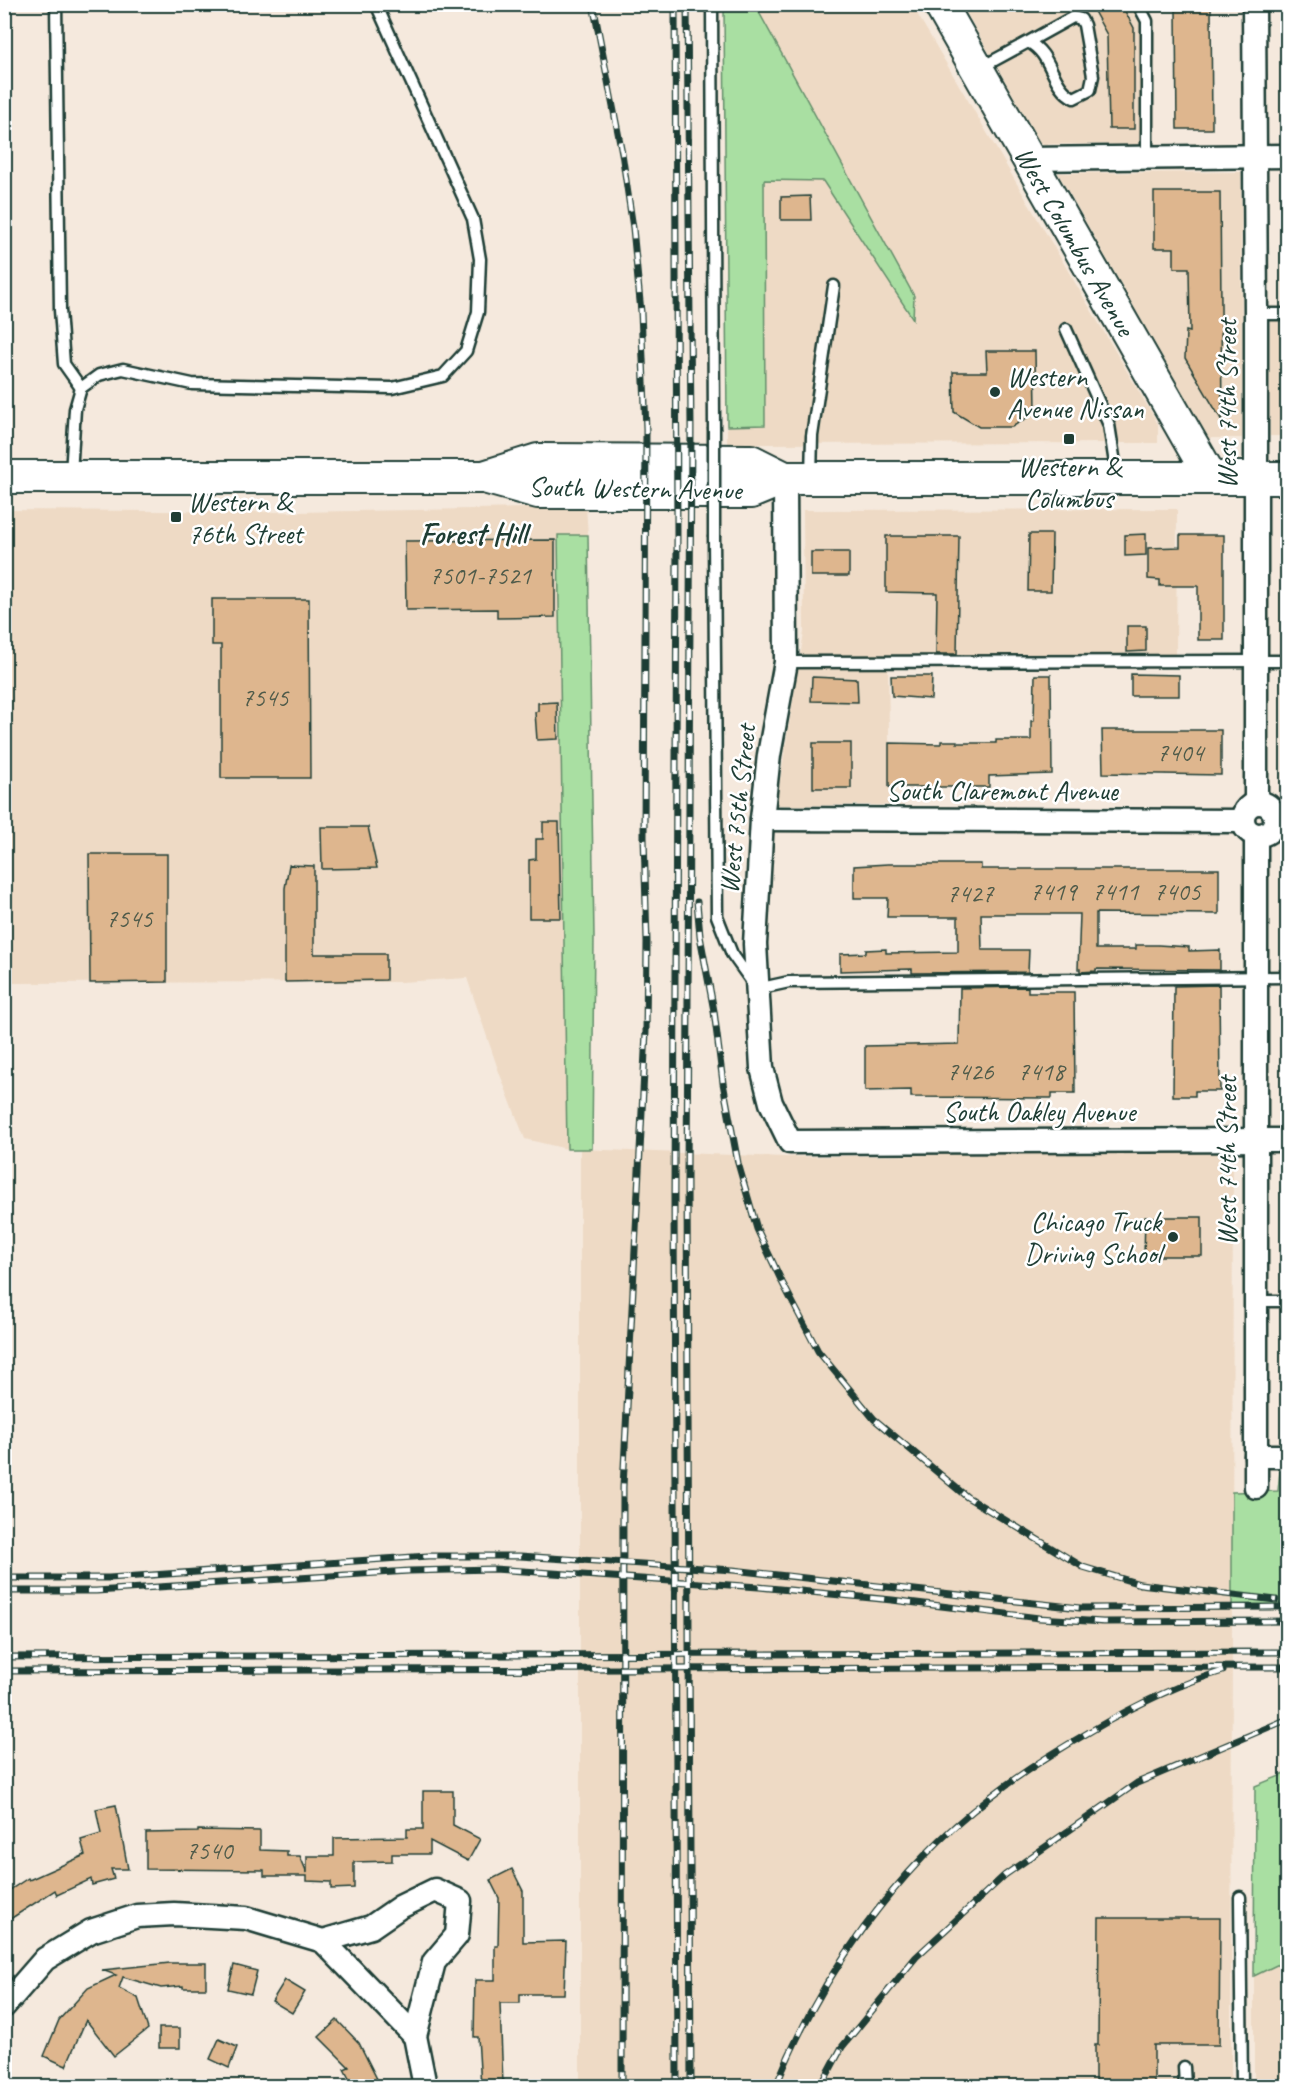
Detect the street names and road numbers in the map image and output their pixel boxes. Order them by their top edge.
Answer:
street label: West Columbus Avenue [1007,140,1144,343]
street label: West 74th Street [1209,317,1244,489]
street label: South Western Avenue [528,469,744,507]
street label: West 75th Street [711,720,764,895]
street label: South Claremont Avenue [886,773,1120,808]
street label: West 74th Street [1209,1074,1244,1246]
street label: South Oakley Avenue [943,1094,1137,1129]

